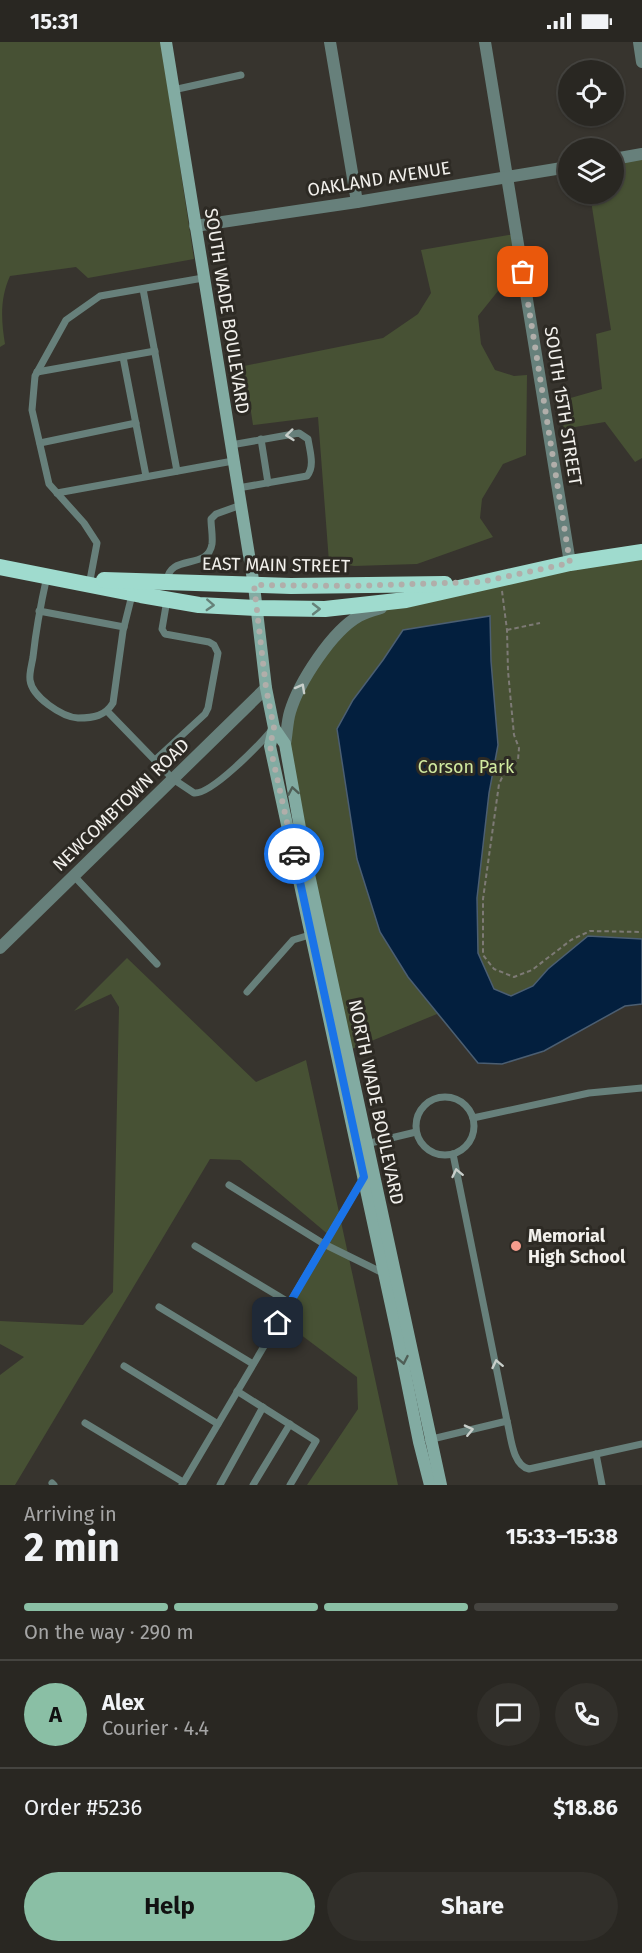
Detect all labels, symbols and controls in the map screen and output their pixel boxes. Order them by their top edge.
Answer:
text: 15:31 [30,8,79,35]
map controls [558,60,624,204]
button: locate [558,60,624,126]
button: layers [558,138,624,204]
street label: OAKLAND AVENUE [306,157,452,201]
street label: SOUTH WADE BOULEVARD [200,206,254,416]
pin [497,246,548,297]
icon: bag [506,255,539,288]
street label: SOUTH 15TH STREET [540,325,587,488]
one-way arrow [286,428,295,441]
street label: EAST MAIN STREET [202,553,351,577]
one-way arrow [206,599,215,612]
one-way arrow [311,603,320,615]
one-way arrow [294,684,305,694]
street label: NEWCOMBTOWN ROAD [48,734,194,876]
park label: Corson Park [418,756,515,778]
one-way arrow [287,786,300,796]
courier [264,824,324,884]
icon: car [278,838,311,871]
street label: NORTH WADE BOULEVARD [343,997,409,1207]
one-way arrow [451,1168,464,1178]
place label: Memorial High School [528,1225,626,1268]
marker: Memorial High School [509,1239,523,1253]
pin [252,1297,303,1348]
icon: home [261,1306,294,1339]
one-way arrow [396,1355,409,1365]
one-way arrow [491,1359,504,1369]
one-way arrow [464,1425,474,1438]
text: Arriving in [24,1502,117,1526]
text: 15:33–15:38 [506,1523,618,1550]
text: 2 min [24,1525,120,1571]
text: On the way · 290 m [24,1620,194,1644]
button: chat [477,1683,540,1746]
button: phone [555,1683,618,1746]
text: Alex [102,1689,145,1716]
text: A [49,1701,62,1728]
text: Courier · 4.4 [102,1716,209,1740]
text: Order #5236 [24,1794,142,1821]
text: $18.86 [553,1794,618,1821]
button: Help [24,1872,315,1941]
button: Share [327,1872,618,1941]

